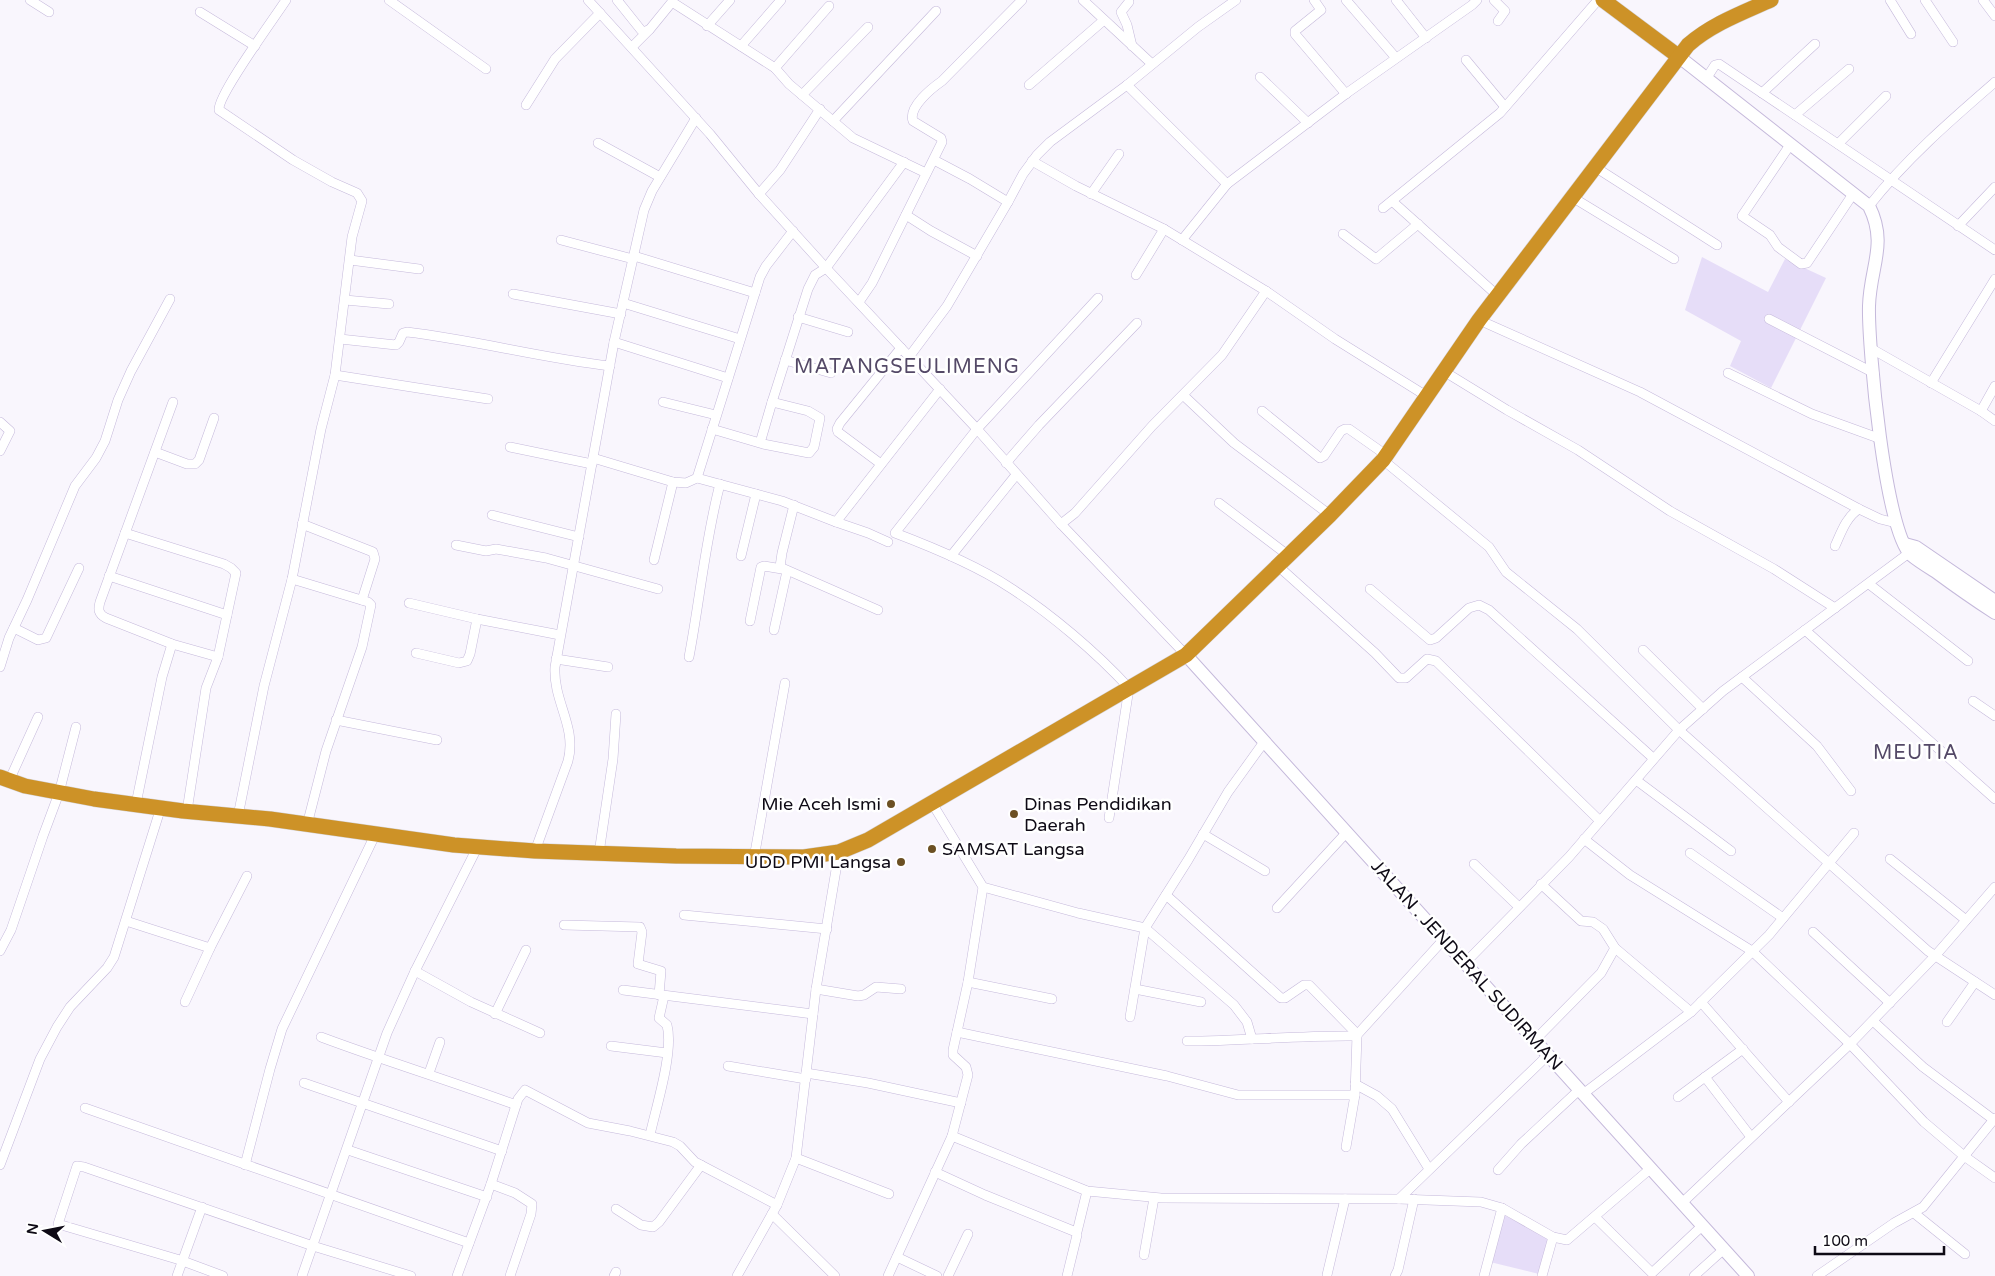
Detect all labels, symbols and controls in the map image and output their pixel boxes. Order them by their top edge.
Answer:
district label: MATANGSEULIMENG [794,355,1020,379]
district label: MEUTIA [1873,741,1959,765]
place label: Mie Aceh Ismi [761,793,881,815]
place label: Dinas Pendidikan Daerah [1024,793,1172,836]
marker: Mie Aceh Ismi [885,798,897,810]
marker: Dinas Pendidikan Daerah [1008,808,1020,820]
place label: SAMSAT Langsa [942,838,1085,860]
marker: SAMSAT Langsa [926,843,938,855]
place label: UDD PMI Langsa [745,851,891,873]
street label: JALAN . JENDERAL SUDIRMAN [1367,855,1567,1075]
marker: UDD PMI Langsa [895,856,907,868]
north arrow [20,1206,70,1256]
text: N [23,1222,42,1236]
scale bar [1815,1224,1944,1256]
text: 100 m [1822,1232,1868,1250]

